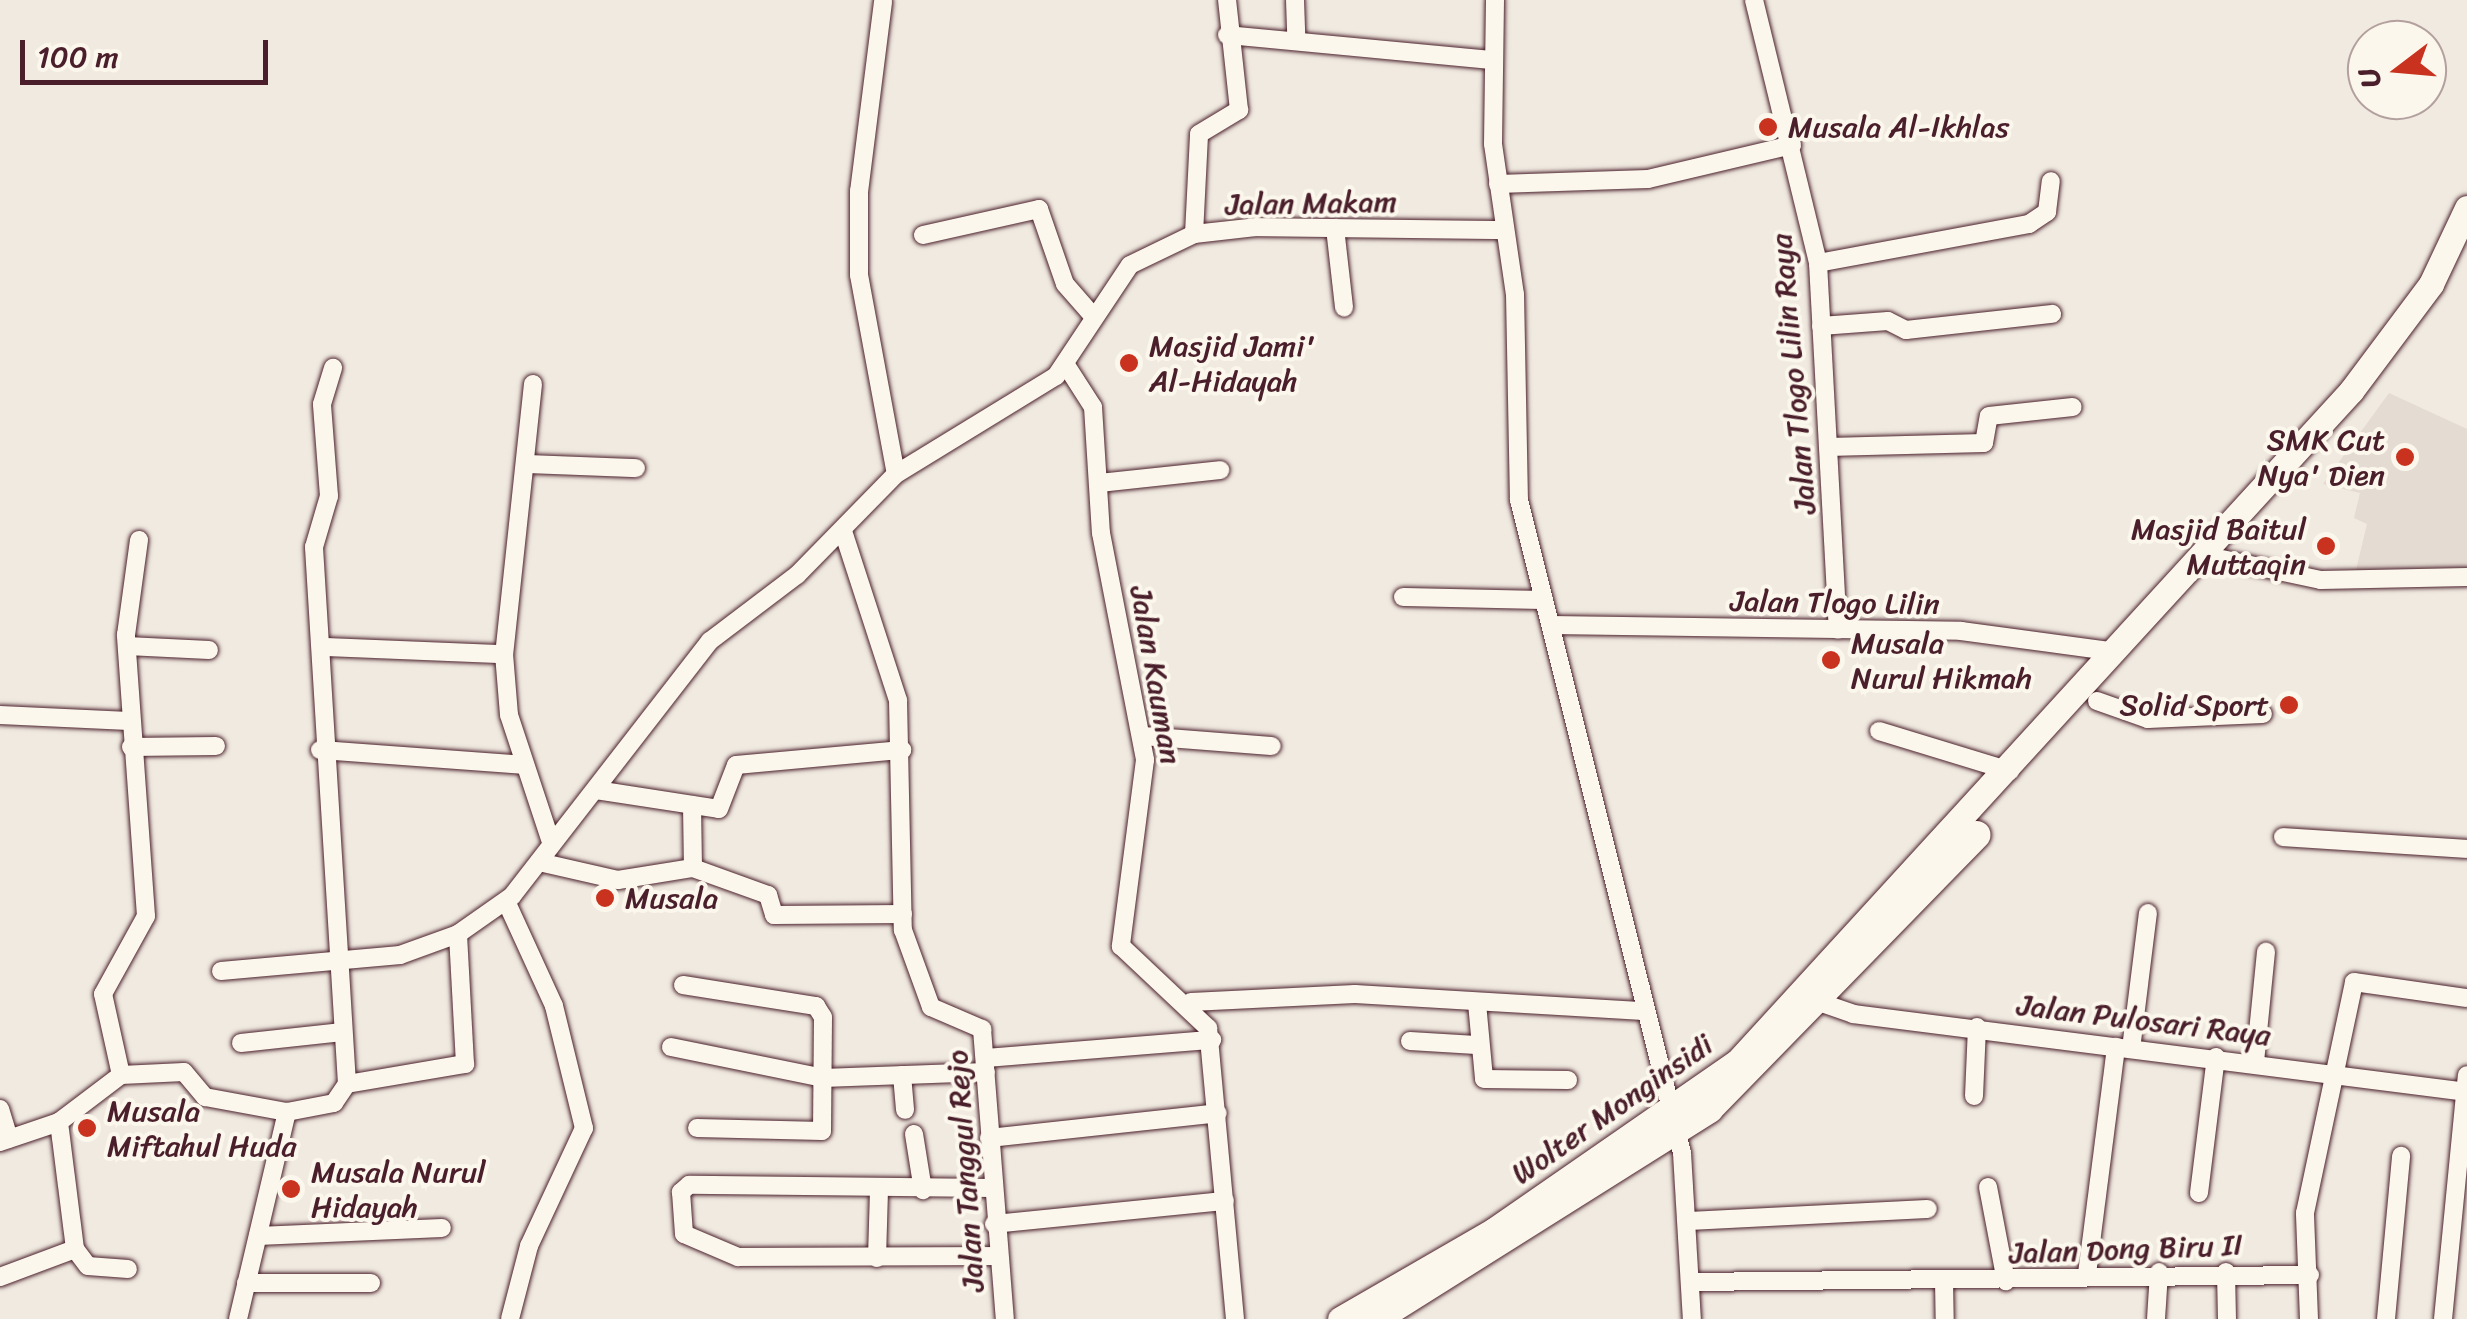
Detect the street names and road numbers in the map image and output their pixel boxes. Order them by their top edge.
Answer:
street label: Jalan Makam [1226,184,1396,222]
street label: Jalan Tlogo Lilin Raya [1763,232,1823,516]
street label: Jalan Kauman [1123,583,1189,767]
street label: Jalan Tlogo Lilin [1729,583,1941,623]
street label: Jalan Pulosari Raya [2015,987,2273,1053]
street label: Wolter Monginsidi [1504,1026,1720,1192]
street label: Jalan Tanggul Rejo [939,1048,991,1294]
street label: Jalan Dong Biru II [2009,1227,2243,1271]

